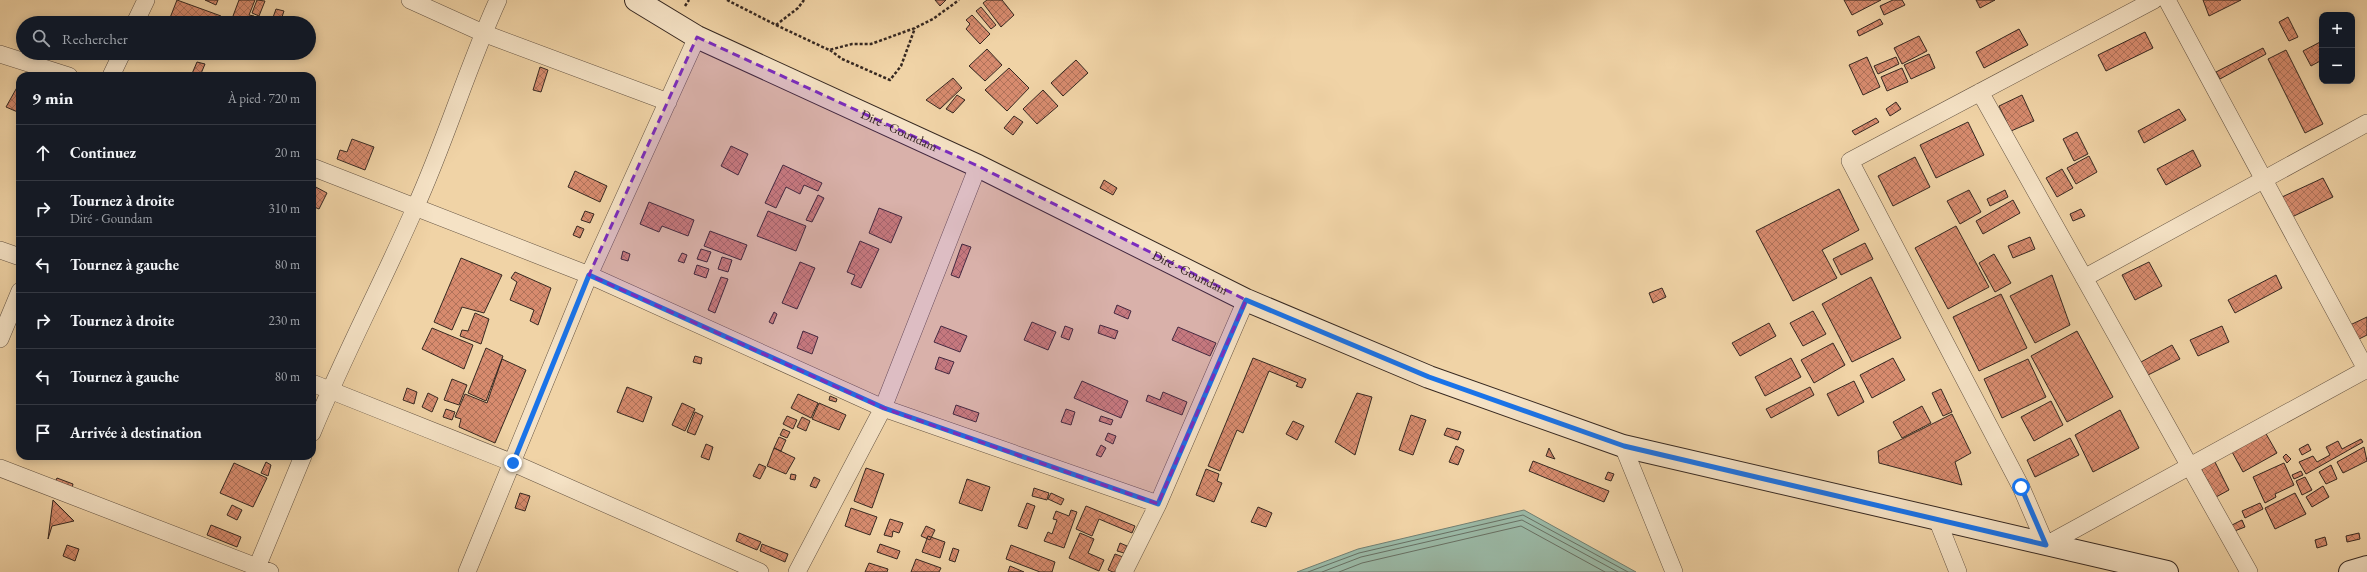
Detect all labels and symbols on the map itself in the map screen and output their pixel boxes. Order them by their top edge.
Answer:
street label: Diré - Goundam [858,105,940,155]
street label: Diré - Goundam [1149,247,1231,299]
route end [504,454,522,472]
route start [2012,478,2030,496]

